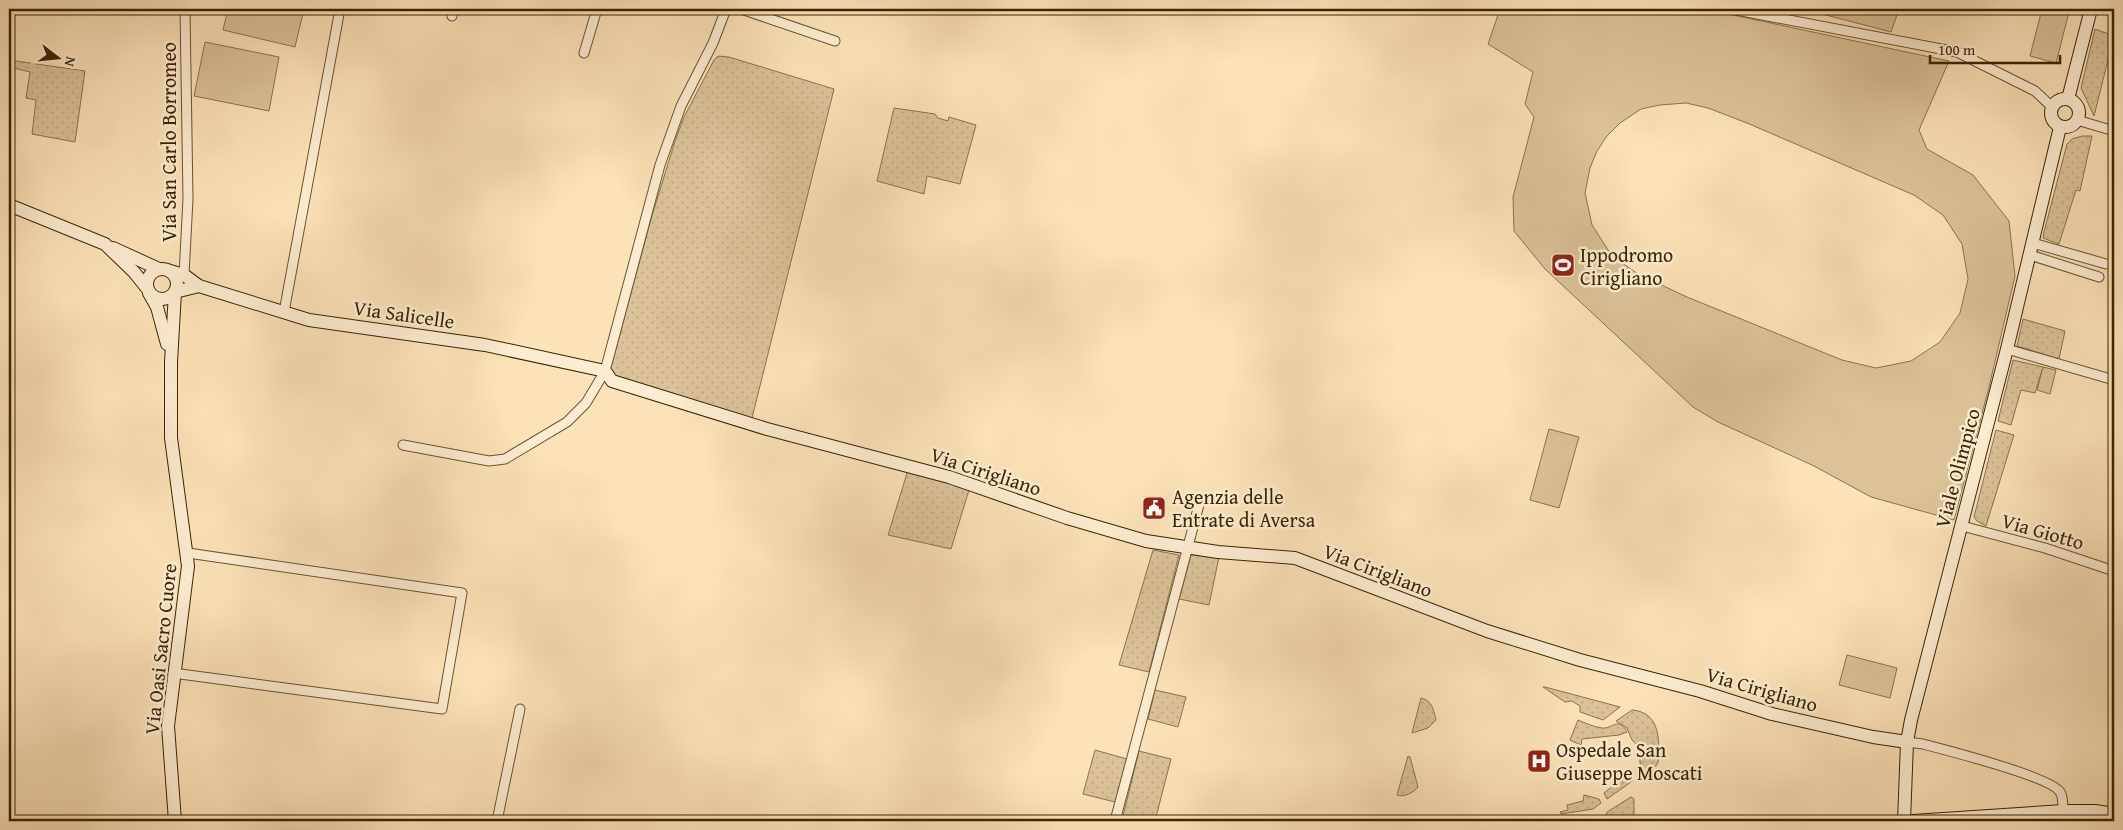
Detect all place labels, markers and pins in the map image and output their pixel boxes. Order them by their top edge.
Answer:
place label: Ippodromo Cirigliano [1580,240,1673,292]
sports icon: Ippodromo Cirigliano [1550,252,1576,278]
place label: Agenzia delle Entrate di Aversa [1172,482,1316,534]
public building icon: Agenzia delle Entrate di Aversa [1141,495,1167,521]
place label: Ospedale San Giuseppe Moscati [1556,735,1703,787]
hospital icon: Ospedale San Giuseppe Moscati [1526,748,1552,774]

